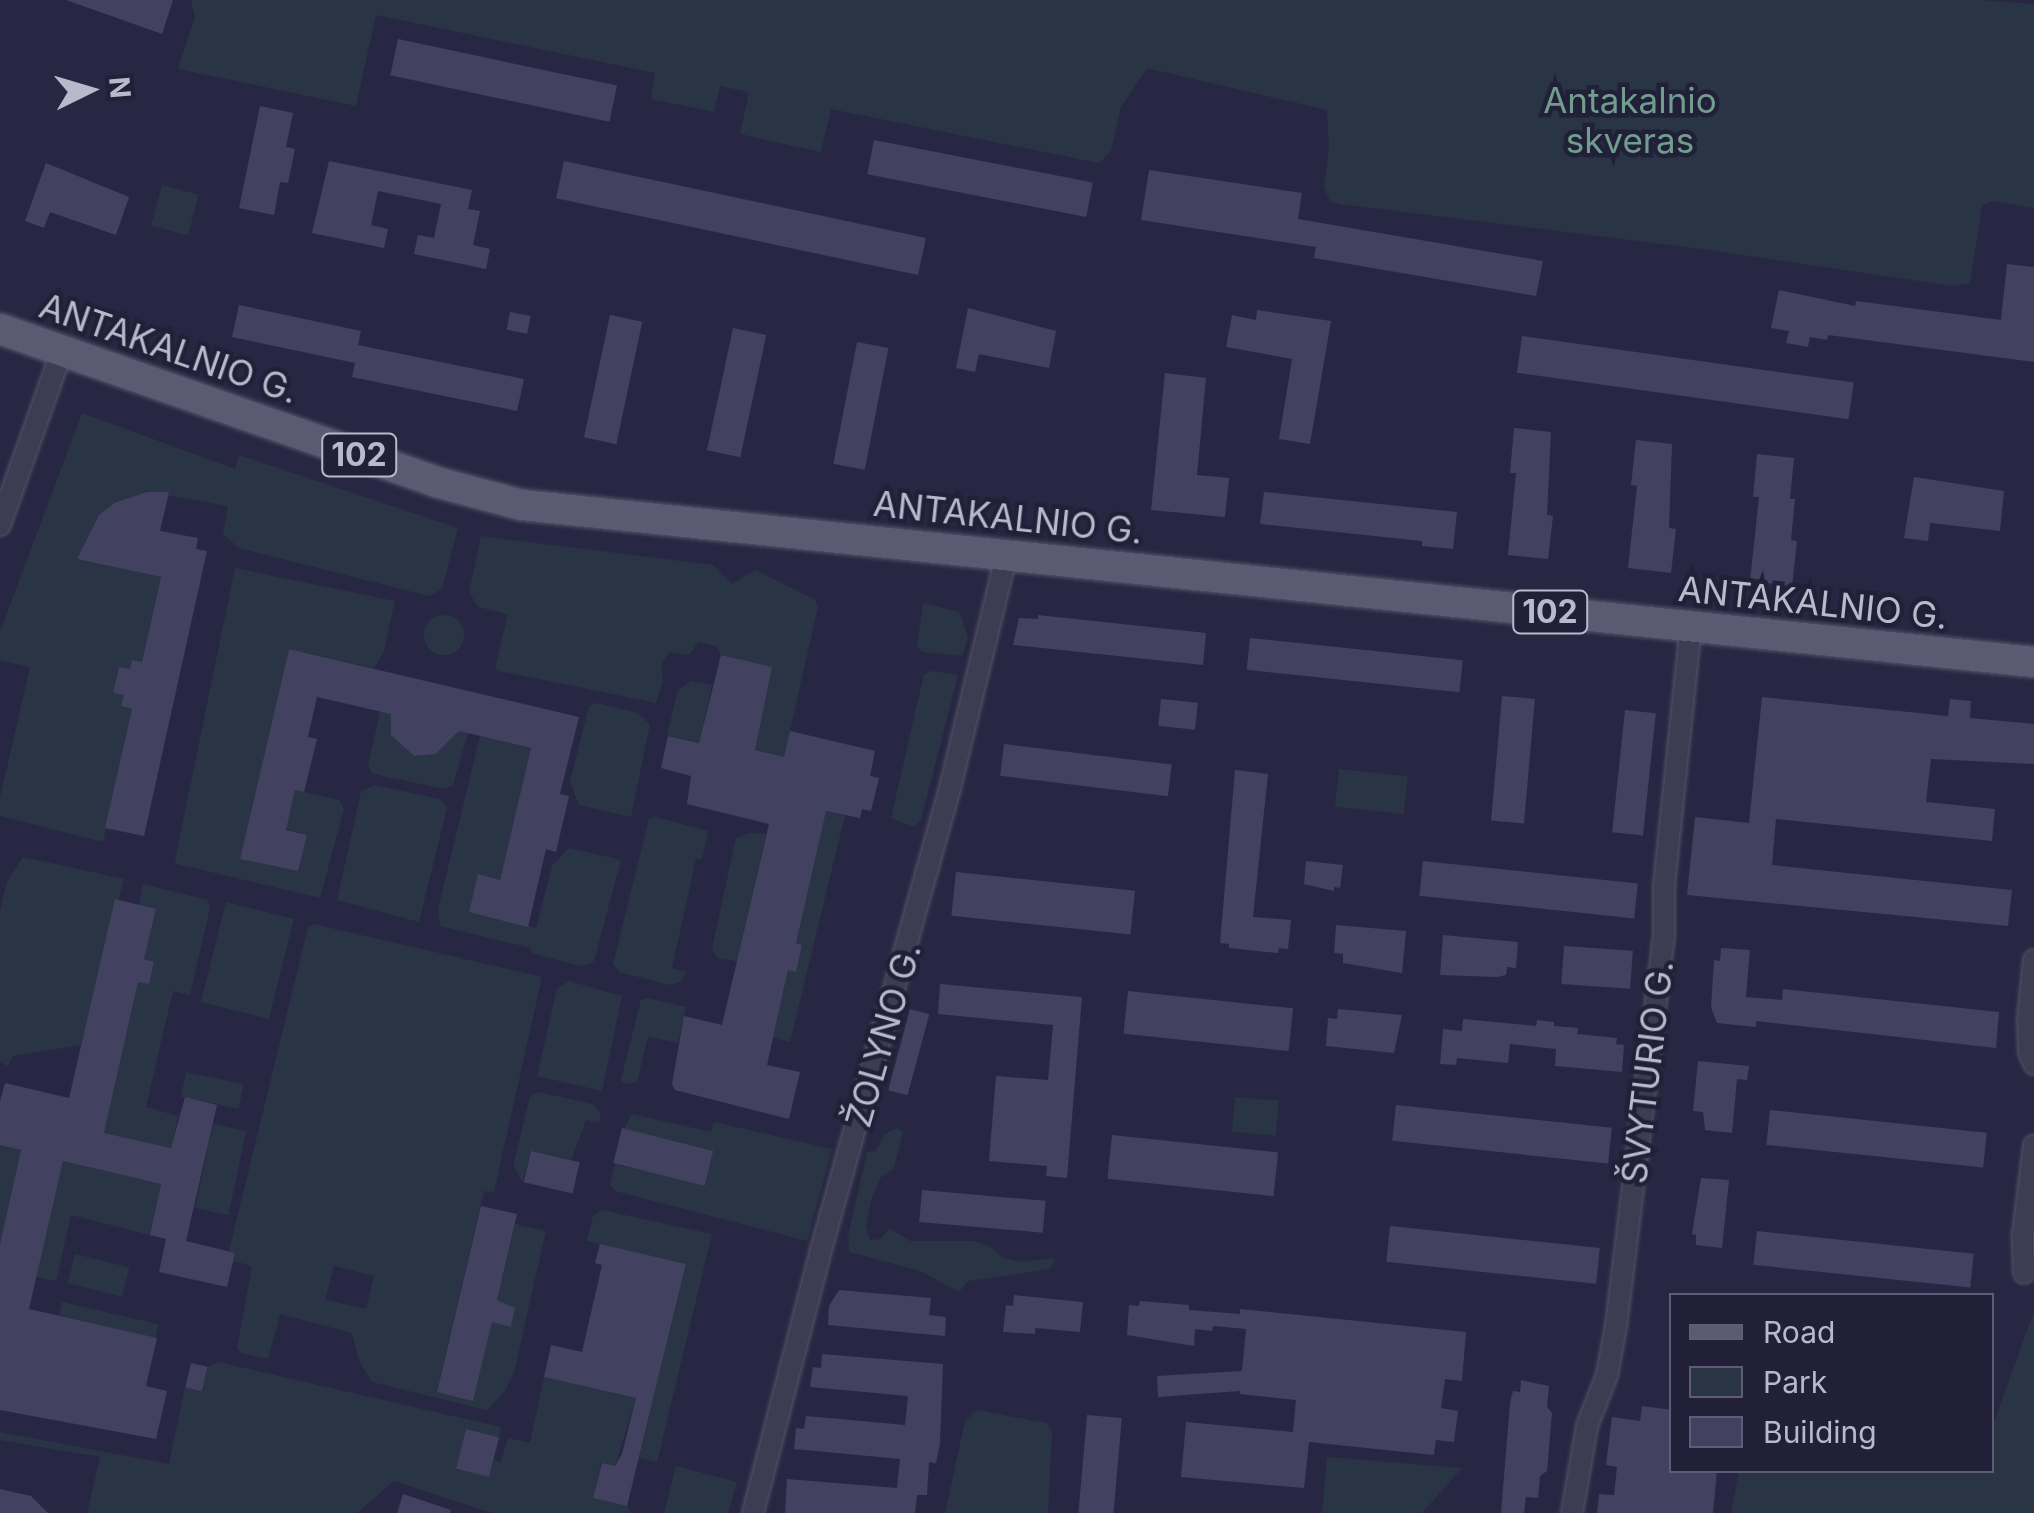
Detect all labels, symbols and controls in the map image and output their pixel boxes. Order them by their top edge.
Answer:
north arrow [40,40,140,140]
text: N [102,75,138,99]
park label: Antakalnio skveras [1543,79,1717,161]
street label: ANTAKALNIO G. [34,284,304,412]
road number: 102 [319,428,399,482]
street label: ANTAKALNIO G. [871,482,1145,552]
street label: ANTAKALNIO G. [1676,567,1950,637]
road number: 102 [1510,585,1590,639]
street label: ŽOLYNO G. [837,938,929,1132]
street label: ŠVYTURIO G. [1612,958,1682,1186]
legend [1669,1293,1994,1473]
text: Road [1763,1314,1835,1350]
text: Park [1763,1364,1827,1400]
text: Building [1763,1414,1877,1450]

